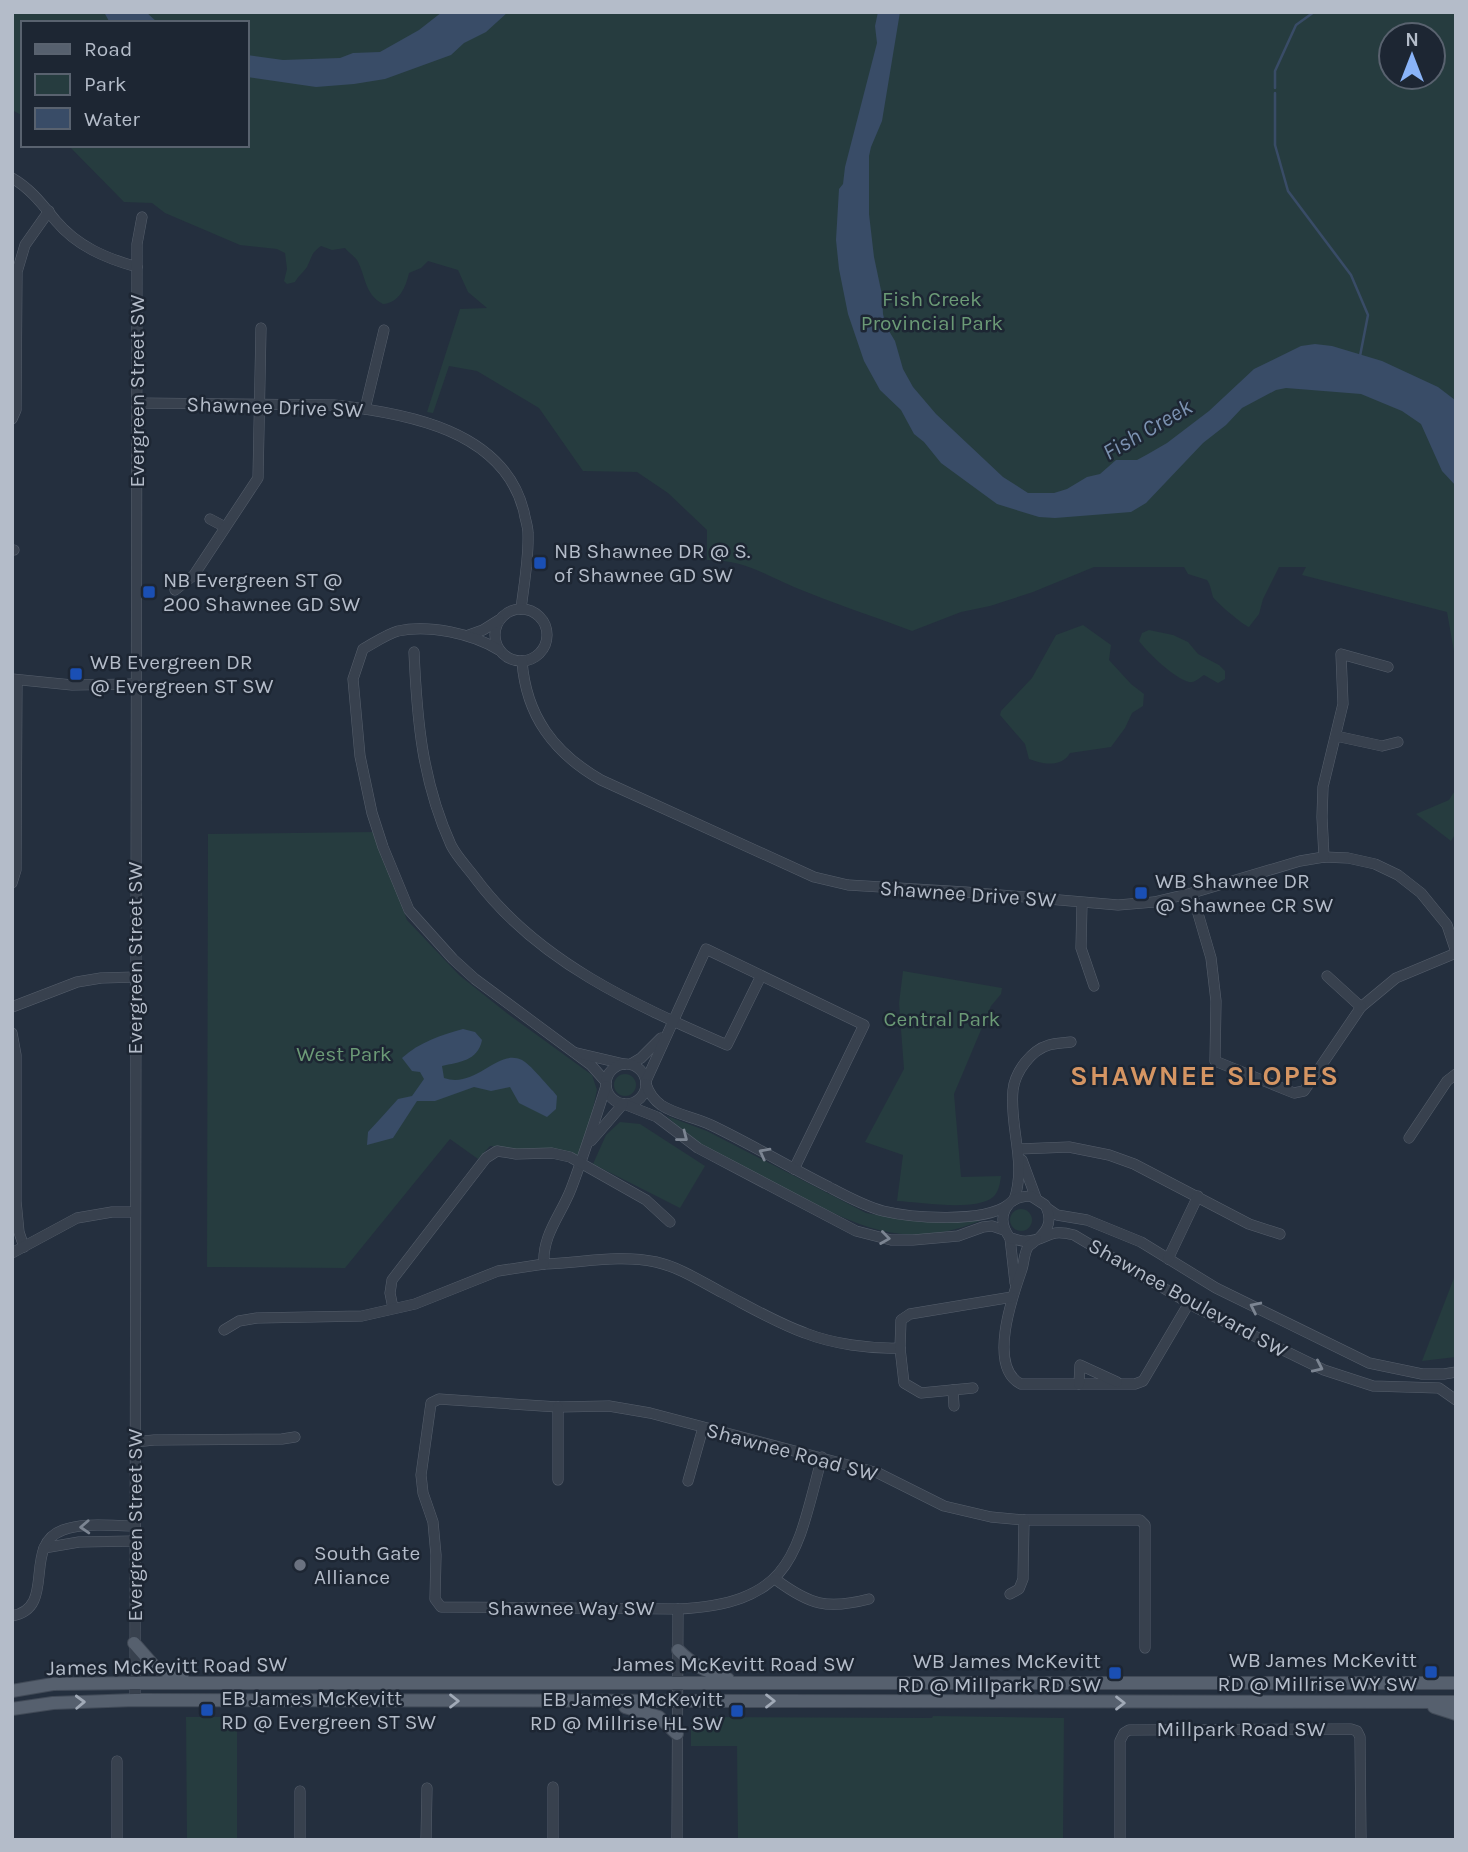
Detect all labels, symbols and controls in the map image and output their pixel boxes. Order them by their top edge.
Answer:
legend [21,21,248,147]
north arrow [1377,21,1447,91]
text: N [1405,29,1419,51]
text: Road [84,37,132,61]
text: Park [84,72,127,96]
text: Water [84,107,140,131]
park label: Fish Creek Provincial Park [861,287,1003,335]
street label: Evergreen Street SW [125,294,149,488]
street label: Shawnee Drive SW [186,392,364,422]
water label: Fish Creek [1098,393,1197,466]
place label: NB Shawnee DR @ S. of Shawnee GD SW [554,539,751,587]
marker: NB Shawnee DR @ S. of Shawnee GD SW [532,555,548,571]
place label: NB Evergreen ST @ 200 Shawnee GD SW [163,568,361,616]
marker: NB Evergreen ST @ 200 Shawnee GD SW [141,584,157,600]
place label: WB Evergreen DR @ Evergreen ST SW [90,650,274,698]
marker: WB Evergreen DR @ Evergreen ST SW [68,666,84,682]
street label: Evergreen Street SW [123,861,147,1055]
place label: WB Shawnee DR @ Shawnee CR SW [1155,869,1333,917]
street label: Shawnee Drive SW [879,876,1057,912]
marker: WB Shawnee DR @ Shawnee CR SW [1133,885,1149,901]
park label: Central Park [884,1007,1001,1031]
park label: West Park [296,1042,392,1066]
district label: SHAWNEE SLOPES [1070,1059,1340,1092]
one-way arrow [675,1128,687,1141]
one-way arrow [759,1148,772,1161]
one-way arrow [879,1230,891,1245]
street label: Shawnee Boulevard SW [1084,1233,1292,1363]
one-way arrow [1250,1301,1262,1315]
one-way arrow [1311,1359,1323,1373]
street label: Shawnee Road SW [704,1418,880,1486]
street label: Evergreen Street SW [123,1428,147,1622]
one-way arrow [79,1519,90,1534]
place label: South Gate Alliance [314,1541,420,1589]
marker: South Gate Alliance [292,1557,308,1573]
street label: Shawnee Way SW [487,1596,655,1620]
place label: WB James McKevitt RD @ Millrise WY SW [1217,1648,1417,1696]
place label: WB James McKevitt RD @ Millpark RD SW [897,1649,1101,1697]
street label: James McKevitt Road SW [46,1652,288,1680]
street label: James McKevitt Road SW [613,1652,855,1676]
marker: WB James McKevitt RD @ Millrise WY SW [1423,1664,1439,1680]
marker: WB James McKevitt RD @ Millpark RD SW [1107,1665,1123,1681]
place label: EB James McKevitt RD @ Evergreen ST SW [221,1686,436,1734]
place label: EB James McKevitt RD @ Millrise HL SW [530,1687,723,1735]
one-way arrow [450,1693,460,1709]
one-way arrow [75,1694,86,1710]
one-way arrow [765,1694,776,1709]
one-way arrow [1115,1695,1126,1711]
marker: EB James McKevitt RD @ Evergreen ST SW [199,1702,215,1718]
marker: EB James McKevitt RD @ Millrise HL SW [729,1703,745,1719]
street label: Millpark Road SW [1157,1717,1326,1741]

